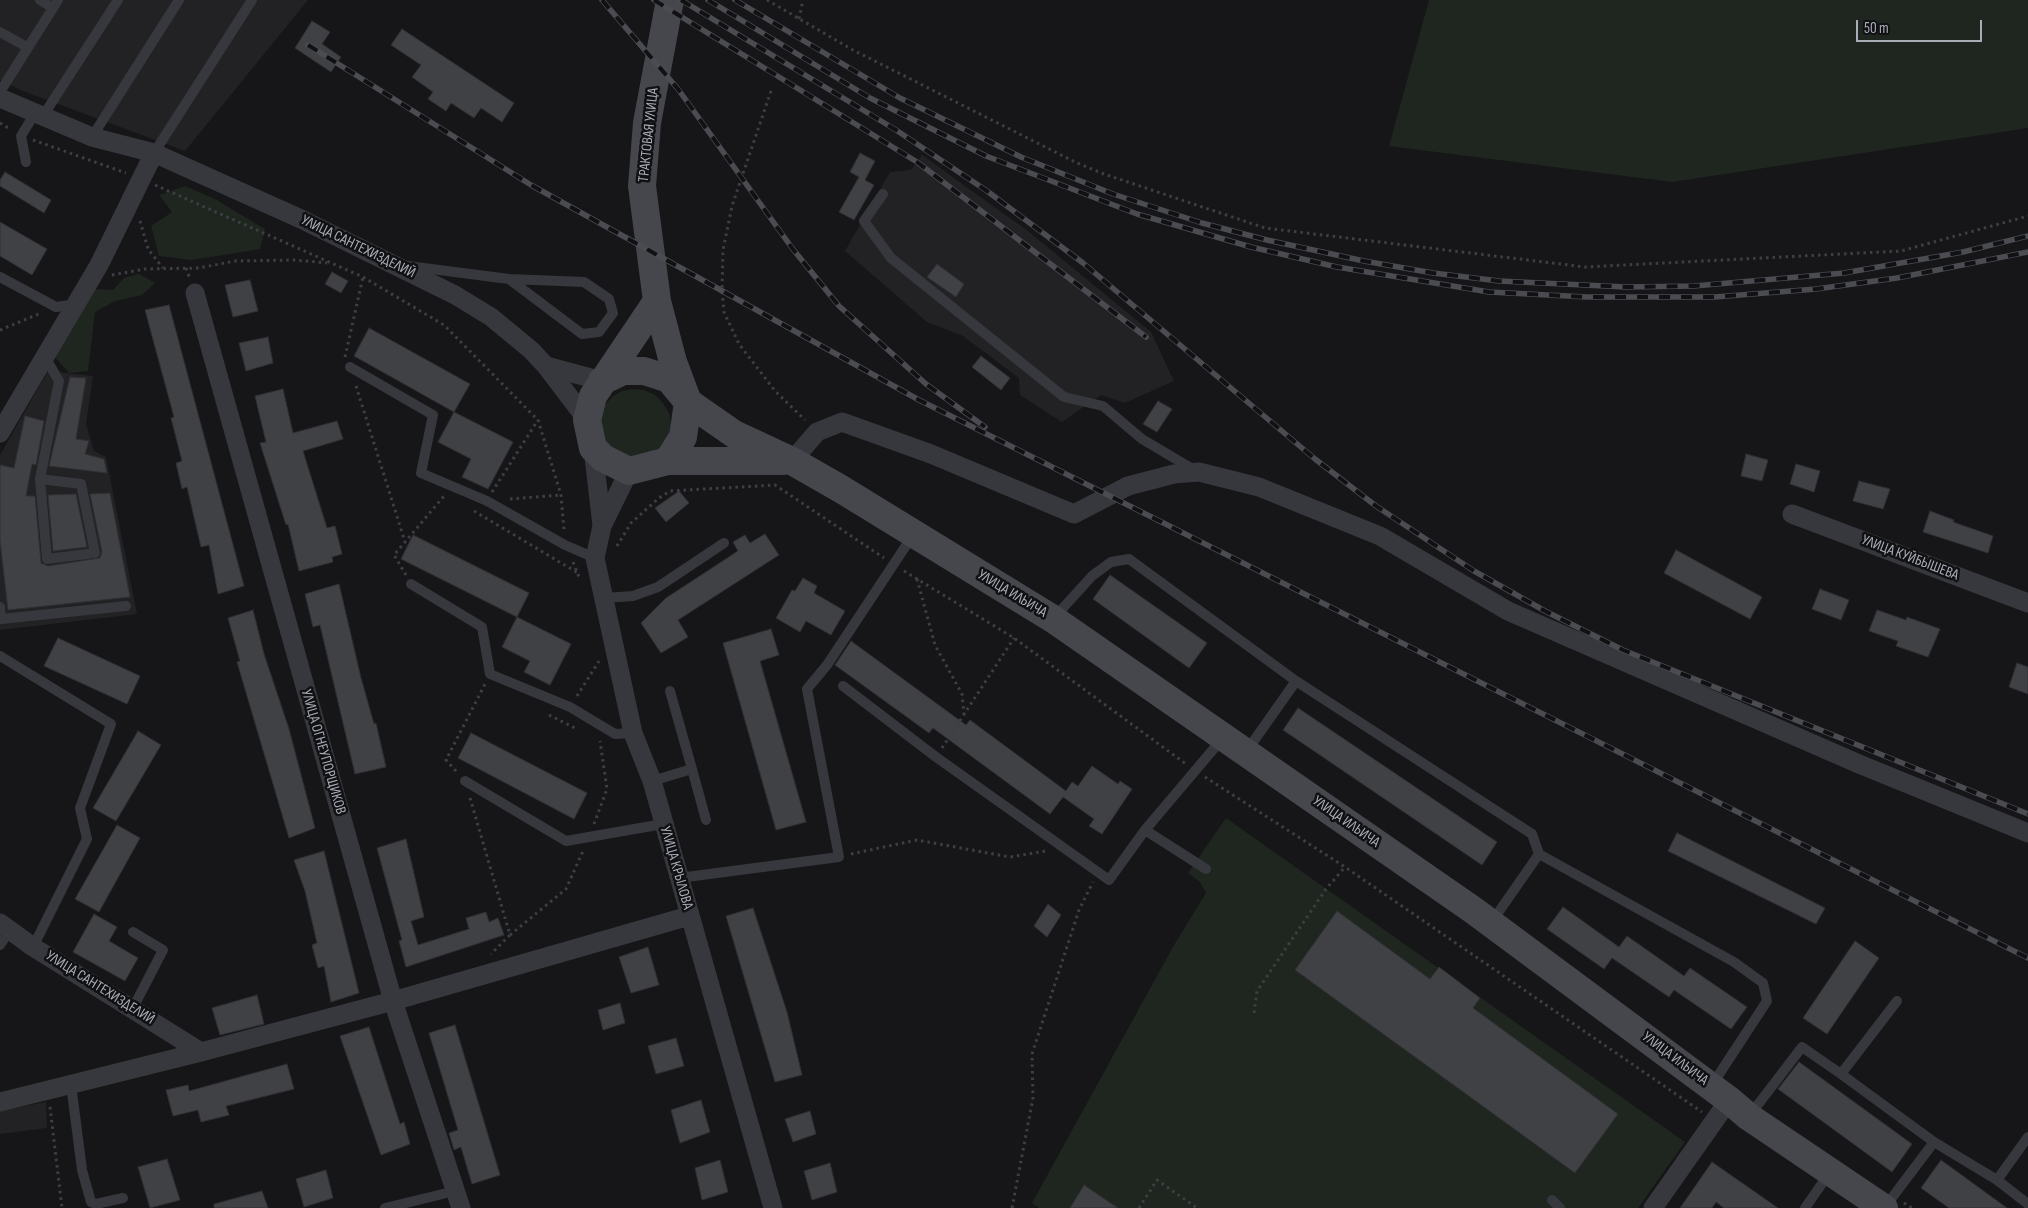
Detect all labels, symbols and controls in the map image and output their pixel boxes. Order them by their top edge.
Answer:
scale bar [1858,10,1984,42]
text: 50 m [1864,19,1889,38]
street label: ТРАКТОВАЯ УЛИЦА [635,87,663,183]
street label: УЛИЦА САНТЕХИЗДЕЛИЙ [298,211,418,283]
street label: УЛИЦА КУЙБЫШЕВА [1859,531,1961,585]
street label: УЛИЦА ИЛЬИЧА [974,566,1050,622]
street label: УЛИЦА ОГНЕУПОРЩИКОВ [297,688,349,816]
street label: УЛИЦА ИЛЬИЧА [1309,792,1383,852]
street label: УЛИЦА КРЫЛОВА [656,824,696,912]
street label: УЛИЦА САНТЕХИЗДЕЛИЙ [42,947,158,1029]
street label: УЛИЦА ИЛЬИЧА [1638,1028,1712,1090]

